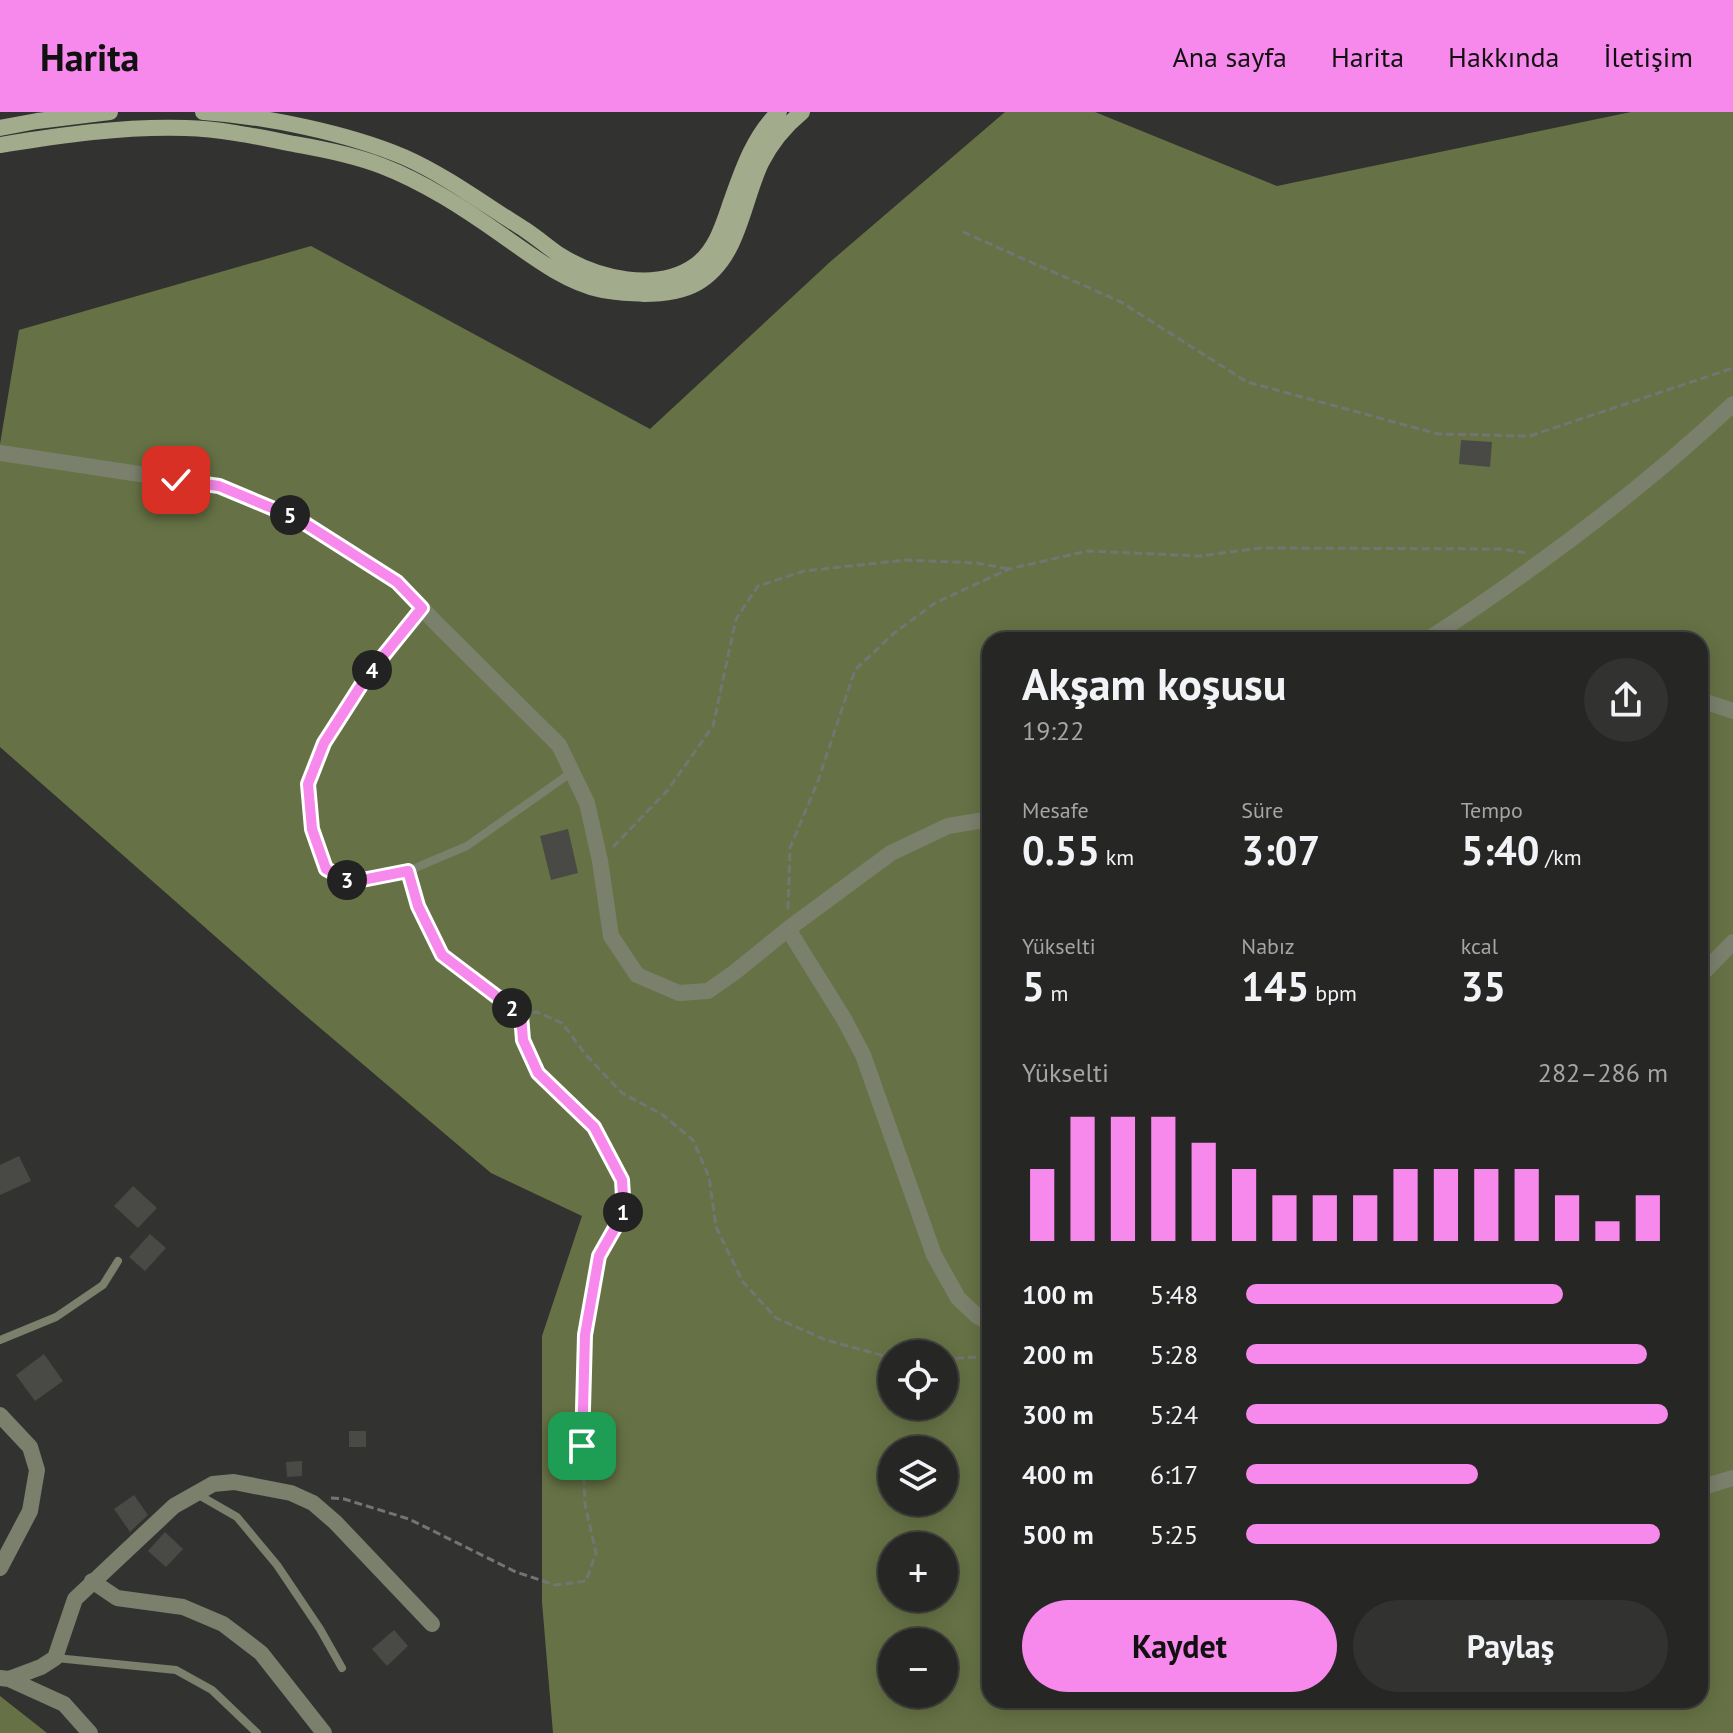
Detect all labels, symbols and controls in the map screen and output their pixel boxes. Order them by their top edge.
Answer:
text: Harita [40,32,139,81]
text: Ana sayfa [1172,38,1287,75]
text: Harita [1331,38,1404,75]
text: Hakkında [1448,38,1559,75]
text: İletişim [1603,38,1693,75]
pin [142,446,210,514]
icon: check [154,458,198,502]
pin: 5 [270,495,310,535]
text: 5 [284,501,296,529]
pin: 4 [352,650,392,690]
text: Akşam koşusu [1022,655,1286,712]
text: 4 [366,656,378,684]
button: share [1584,658,1668,742]
text: 19:22 [1022,714,1084,747]
text: Mesafe [1022,796,1089,824]
text: Süre [1241,796,1284,824]
text: Tempo [1461,796,1523,824]
text: 0.55 [1022,824,1100,876]
text: 3:07 [1241,824,1320,876]
text: 5:40 [1461,824,1539,876]
text: km [1100,843,1134,871]
text: /km [1539,843,1582,871]
pin: 3 [327,860,367,900]
text: 3 [341,866,353,894]
text: Yükselti [1022,932,1096,960]
text: Nabız [1241,932,1295,960]
text: kcal [1461,932,1498,960]
text: 5 [1022,960,1045,1012]
text: 145 [1241,960,1309,1012]
text: 35 [1461,960,1506,1012]
text: m [1045,979,1068,1007]
text: bpm [1309,979,1357,1007]
pin: 2 [492,988,532,1028]
text: 2 [506,994,518,1022]
text: Yükselti [1022,1056,1109,1089]
text: 282–286 m [1538,1056,1668,1089]
pin: 1 [603,1192,643,1232]
text: 1 [617,1198,629,1226]
text: 100 m [1022,1278,1094,1311]
text: 5:48 [1150,1278,1198,1311]
text: 200 m [1022,1338,1094,1371]
text: 5:28 [1150,1338,1198,1371]
map controls [878,1340,958,1708]
button: locate [878,1340,958,1420]
text: 300 m [1022,1398,1094,1431]
text: 5:24 [1150,1398,1198,1431]
pin [548,1412,616,1480]
icon: arrive [560,1424,604,1468]
button: layers [878,1436,958,1516]
text: 400 m [1022,1458,1094,1491]
text: 6:17 [1150,1458,1198,1491]
text: 500 m [1022,1518,1094,1551]
text: 5:25 [1150,1518,1198,1551]
button: + [878,1532,958,1612]
button: Kaydet [1022,1600,1337,1692]
button: Paylaş [1353,1600,1668,1692]
button: − [878,1628,958,1708]

